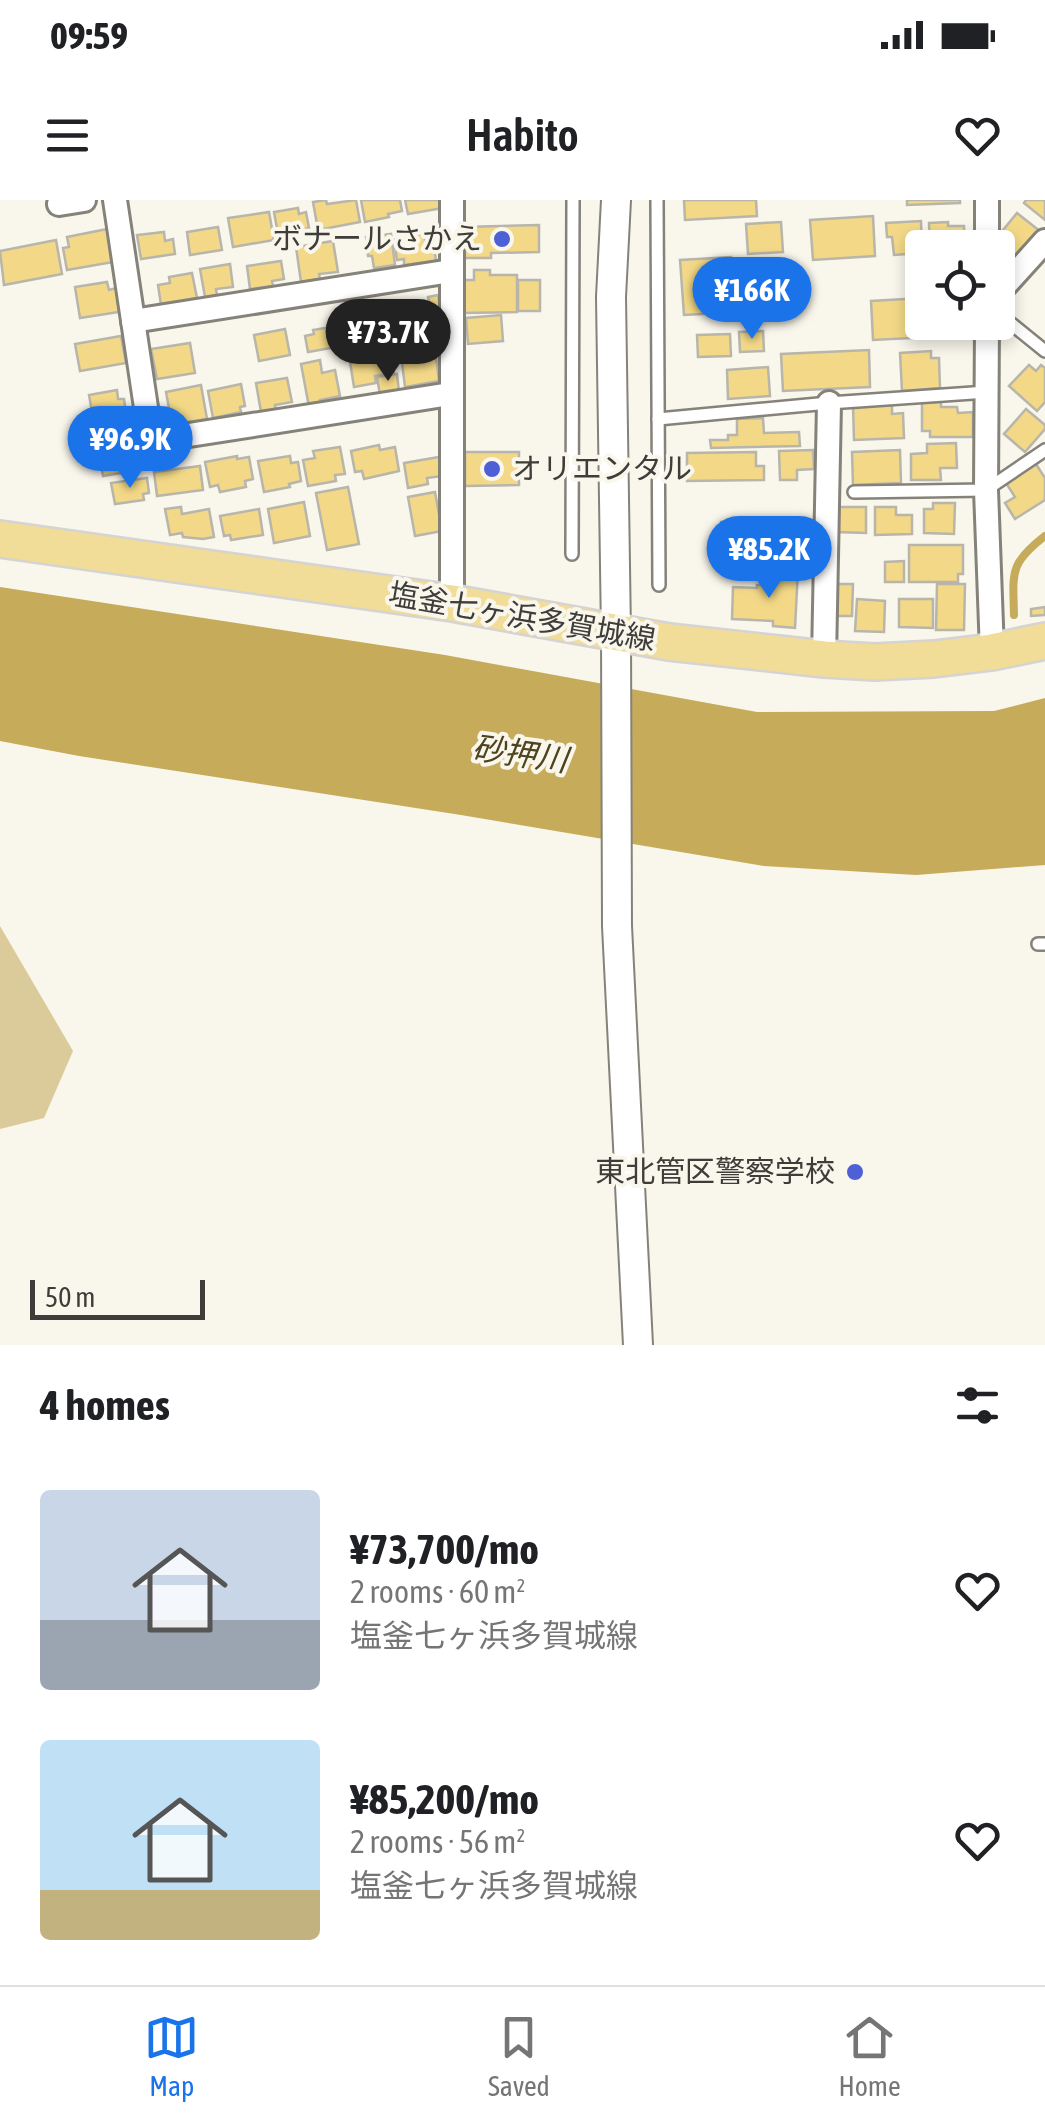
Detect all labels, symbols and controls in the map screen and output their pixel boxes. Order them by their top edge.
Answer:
text: 09:59 [50,14,128,57]
icon: menu [40,108,95,163]
icon: heart [950,108,1005,163]
text: Habito [466,109,579,161]
place label: ボナールさかえ [272,221,482,255]
marker: ボナールさかえ [491,228,513,250]
map controls [905,230,1015,340]
button: locate [905,230,1015,340]
pin: ¥166K [682,257,822,342]
text: ¥166K [714,271,790,308]
pin: ¥73.7K [307,299,469,384]
text: ¥73.7K [348,313,428,350]
pin: ¥96.9K [49,406,211,491]
text: ¥96.9K [90,420,170,457]
place label: オリエンタル [512,451,692,485]
marker: オリエンタル [481,458,503,480]
pin: ¥85.2K [688,516,850,601]
text: ¥85.2K [729,530,809,567]
street label: 塩釜七ヶ浜多賀城線 [386,576,658,656]
water label: 砂押川 [470,729,573,779]
place label: 東北管区警察学校 [595,1154,835,1188]
marker: 東北管区警察学校 [844,1161,866,1183]
scale bar [30,1275,205,1320]
text: 50 m [45,1281,95,1313]
icon: filters [950,1378,1005,1433]
text: 4 homes [40,1381,170,1429]
text: ¥73,700/mo [350,1525,539,1573]
icon: home [120,1530,240,1650]
icon: heart [950,1563,1005,1618]
text: 2 rooms · 60 m² [350,1573,525,1610]
text: 塩釜七ヶ浜多賀城線 [350,1617,638,1654]
text: ¥85,200/mo [350,1775,539,1823]
icon: home [120,1780,240,1900]
icon: heart [950,1813,1005,1868]
text: 2 rooms · 56 m² [350,1823,525,1860]
text: 塩釜七ヶ浜多賀城線 [350,1867,638,1904]
tab: Map [144,2010,199,2102]
tab: Saved [488,2010,550,2102]
tab: Home [838,2010,901,2102]

